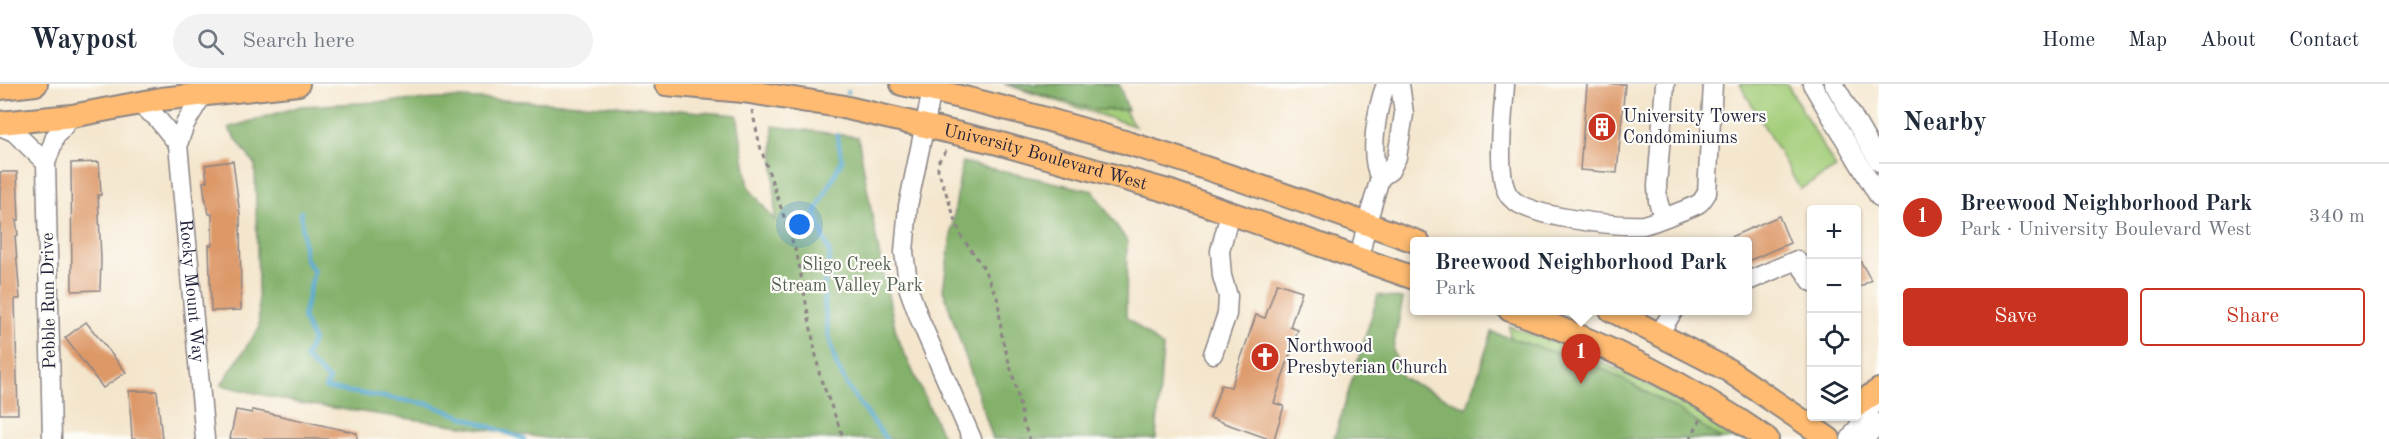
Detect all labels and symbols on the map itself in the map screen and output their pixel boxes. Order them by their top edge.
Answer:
place label: University Towers Condominiums [1623,108,1767,147]
building icon: University Towers Condominiums [1586,111,1618,143]
street label: University Boulevard West [942,122,1149,194]
your location [785,210,814,239]
street label: Rocky Mount Way [176,219,207,364]
street label: Pebble Run Drive [39,233,59,369]
park label: Sligo Creek Stream Valley Park [771,256,923,295]
pin: 1 [1562,334,1600,384]
place label: Northwood Presbyterian Church [1286,338,1448,377]
church icon: Northwood Presbyterian Church [1249,341,1281,373]

